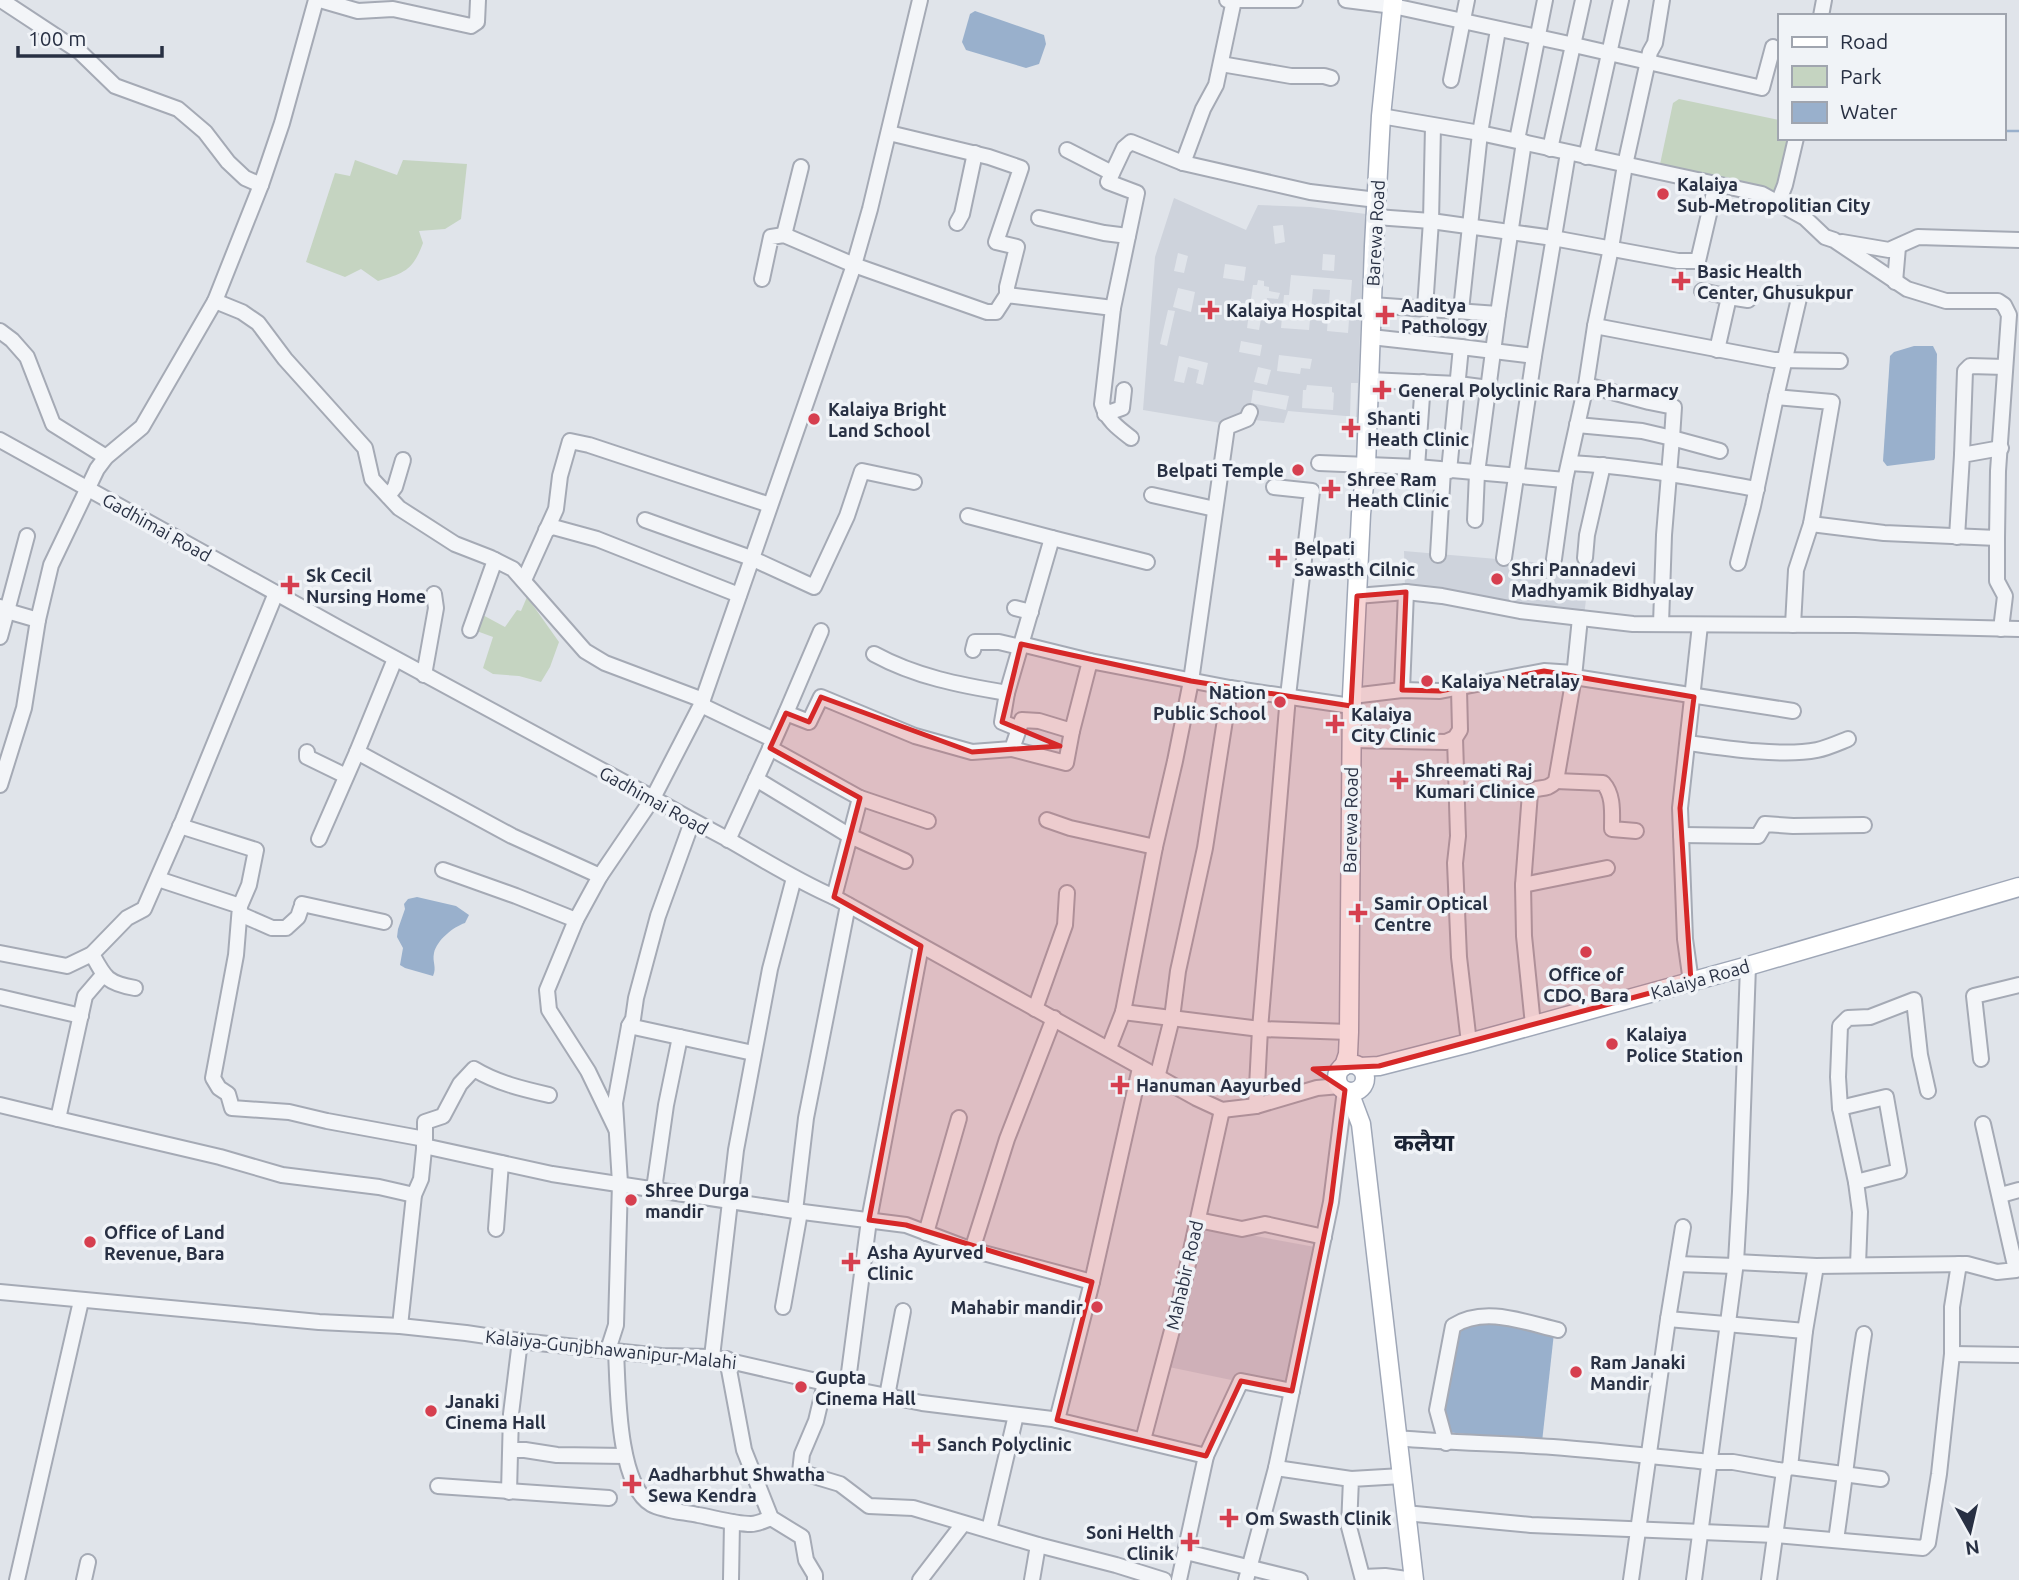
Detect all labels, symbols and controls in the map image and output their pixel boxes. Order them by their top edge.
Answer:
scale bar [18,14,161,58]
legend [1778,14,2005,140]
text: 100 m [28,26,86,50]
text: Road [1840,29,1888,53]
text: Park [1840,64,1882,88]
text: Water [1840,99,1898,123]
place label: Kalaiya Sub-Metropolitian City [1677,174,1871,215]
street label: Barewa Road [1362,179,1388,287]
marker: Kalaiya Sub-Metropolitian City [1655,186,1671,202]
place label: Basic Health Center, Ghusukpur [1697,261,1854,302]
marker: Basic Health Center, Ghusukpur [1671,271,1691,291]
place label: Aaditya Pathology [1401,295,1488,336]
marker: Kalaiya Hospital [1200,300,1220,320]
place label: Kalaiya Hospital [1226,300,1363,320]
marker: Aaditya Pathology [1375,305,1395,325]
marker: General Polyclinic Rara Pharmacy [1372,380,1392,400]
place label: General Polyclinic Rara Pharmacy [1398,380,1679,400]
place label: Kalaiya Bright Land School [828,399,947,440]
place label: Shanti Heath Clinic [1367,408,1469,449]
marker: Kalaiya Bright Land School [806,411,822,427]
marker: Shanti Heath Clinic [1341,418,1361,438]
place label: Belpati Temple [1157,460,1284,480]
marker: Belpati Temple [1290,462,1306,478]
place label: Shree Ram Heath Clinic [1347,469,1449,510]
marker: Shree Ram Heath Clinic [1321,479,1341,499]
street label: Gadhimai Road [99,489,215,565]
place label: Belpati Sawasth Cilnic [1294,538,1415,579]
marker: Belpati Sawasth Cilnic [1268,548,1288,568]
place label: Shri Pannadevi Madhyamik Bidhyalay [1511,559,1694,600]
place label: Sk Cecil Nursing Home [306,565,426,606]
marker: Shri Pannadevi Madhyamik Bidhyalay [1489,571,1505,587]
marker: Sk Cecil Nursing Home [280,575,300,595]
place label: Kalaiya Netralay [1441,671,1580,691]
marker: Kalaiya Netralay [1419,673,1435,689]
place label: Nation Public School [1153,682,1267,723]
marker: Nation Public School [1272,694,1288,710]
place label: Kalaiya City Clinic [1351,704,1436,745]
marker: Kalaiya City Clinic [1325,714,1345,734]
place label: Shreemati Raj Kumari Clinice [1415,760,1535,801]
street label: Gadhimai Road [596,762,712,838]
street label: Barewa Road [1339,767,1361,873]
marker: Shreemati Raj Kumari Clinice [1389,770,1409,790]
place label: Samir Optical Centre [1374,893,1488,934]
marker: Samir Optical Centre [1348,903,1368,923]
marker: Office of CDO, Bara [1578,944,1594,960]
street label: Kalaiya Road [1648,955,1752,1003]
place label: Office of CDO, Bara [1543,964,1629,1005]
place label: Kalaiya Police Station [1626,1024,1743,1065]
marker: Kalaiya Police Station [1604,1036,1620,1052]
marker: Hanuman Aayurbed [1110,1075,1130,1095]
place label: Hanuman Aayurbed [1136,1075,1301,1095]
district label: कलैया [1394,1129,1455,1156]
place label: Shree Durga mandir [645,1180,749,1221]
marker: Shree Durga mandir [623,1192,639,1208]
street label: Mahabir Road [1162,1218,1206,1332]
place label: Office of Land Revenue, Bara [104,1222,225,1263]
marker: Office of Land Revenue, Bara [82,1234,98,1250]
place label: Asha Ayurved Clinic [867,1242,984,1283]
marker: Asha Ayurved Clinic [841,1252,861,1272]
place label: Mahabir mandir [950,1297,1084,1317]
marker: Mahabir mandir [1089,1299,1105,1315]
street label: Kalaiya-Gunjbhawanipur-Malahi [484,1326,738,1372]
place label: Ram Janaki Mandir [1590,1352,1686,1393]
marker: Ram Janaki Mandir [1568,1364,1584,1380]
place label: Gupta Cinema Hall [815,1367,916,1408]
marker: Gupta Cinema Hall [793,1379,809,1395]
place label: Janaki Cinema Hall [445,1391,546,1432]
marker: Janaki Cinema Hall [423,1403,439,1419]
marker: Sanch Polyclinic [911,1434,931,1454]
place label: Sanch Polyclinic [937,1434,1072,1454]
place label: Aadharbhut Shwatha Sewa Kendra [648,1464,825,1505]
marker: Aadharbhut Shwatha Sewa Kendra [622,1474,642,1494]
north arrow [1935,1496,2005,1566]
marker: Om Swasth Clinik [1219,1508,1239,1528]
place label: Om Swasth Clinik [1245,1508,1391,1528]
place label: Soni Helth Clinik [1086,1522,1174,1563]
marker: Soni Helth Clinik [1180,1532,1200,1552]
text: N [1964,1536,1981,1560]

